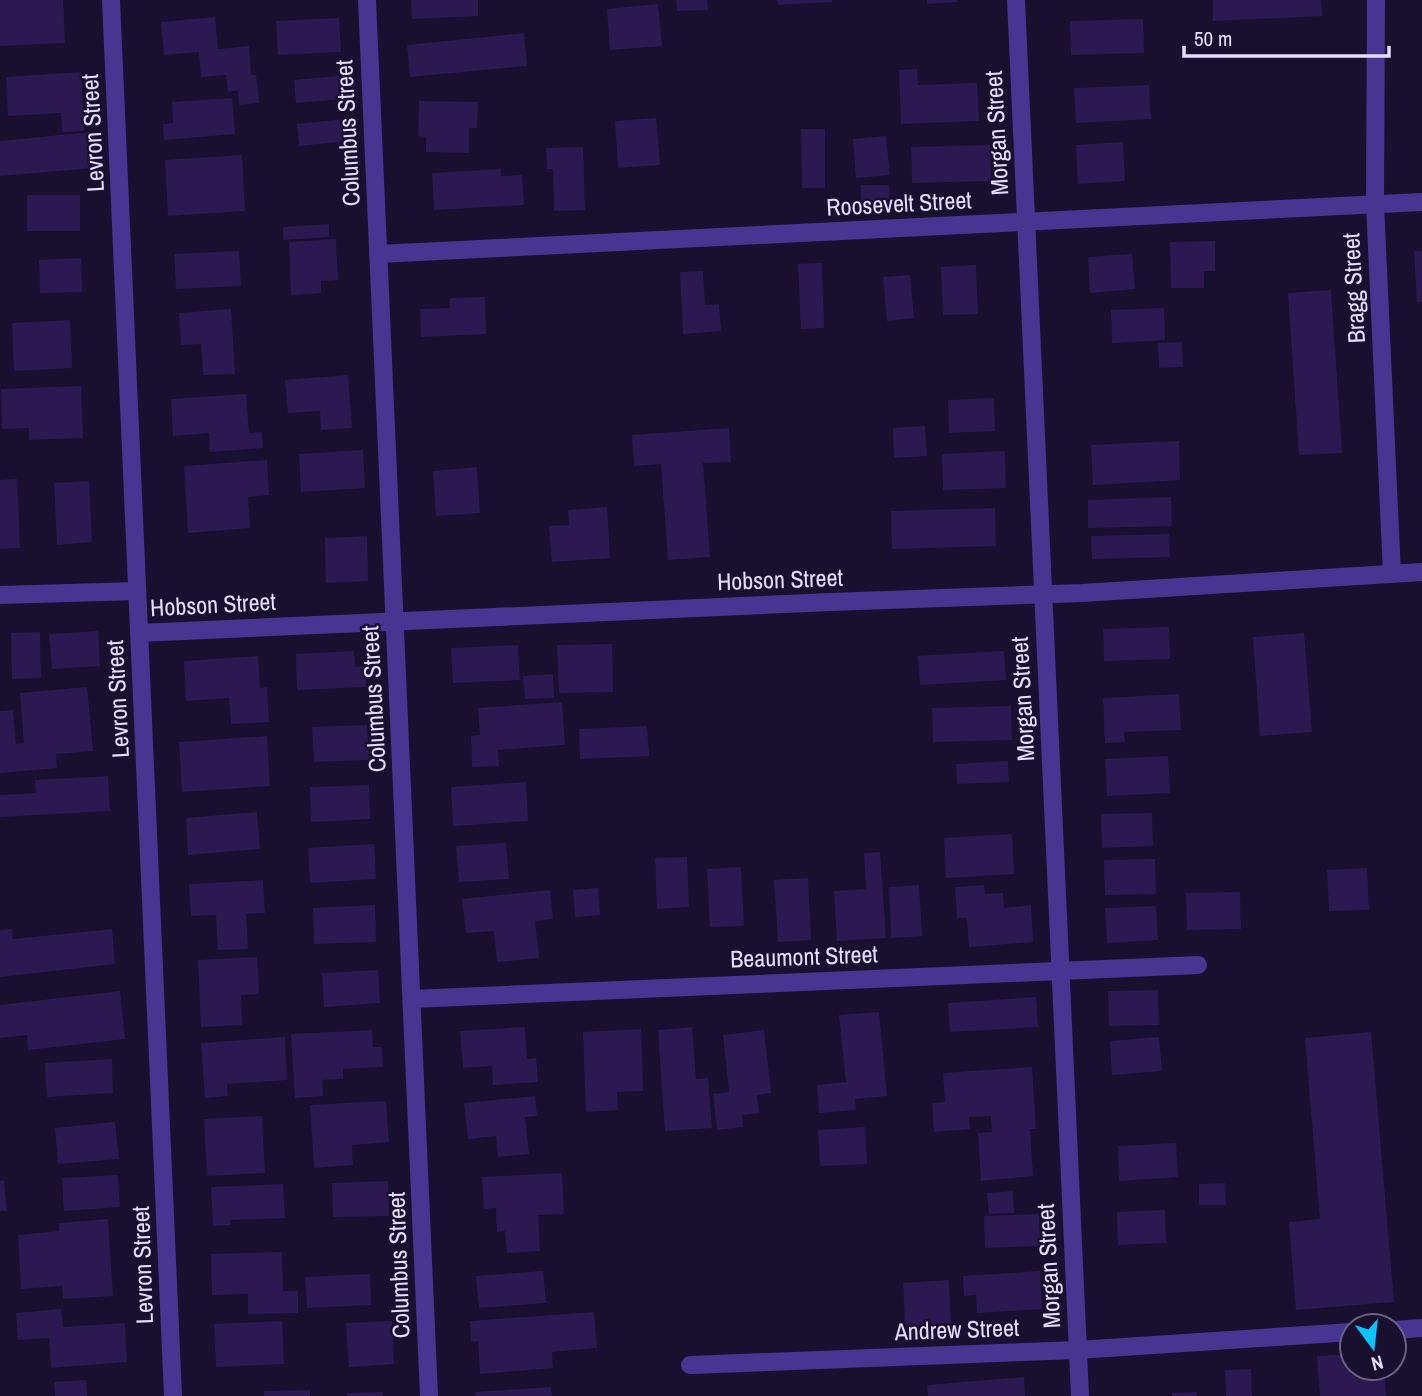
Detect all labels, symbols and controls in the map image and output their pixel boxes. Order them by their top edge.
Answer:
scale bar [1184,14,1389,58]
text: 50 m [1194,24,1232,53]
street label: Columbus Street [327,59,367,207]
street label: Morgan Street [977,69,1015,196]
street label: Levron Street [73,73,111,193]
street label: Roosevelt Street [825,183,973,223]
street label: Bragg Street [1334,232,1372,344]
street label: Hobson Street [717,561,844,597]
street label: Hobson Street [149,585,277,623]
street label: Columbus Street [353,625,393,773]
street label: Morgan Street [1003,635,1041,762]
street label: Levron Street [98,639,136,759]
street label: Beaumont Street [730,937,879,975]
street label: Columbus Street [379,1191,417,1339]
street label: Morgan Street [1029,1202,1067,1329]
street label: Levron Street [124,1205,160,1325]
street label: Andrew Street [893,1311,1020,1347]
north arrow [1338,1312,1408,1382]
text: N [1369,1349,1386,1377]

